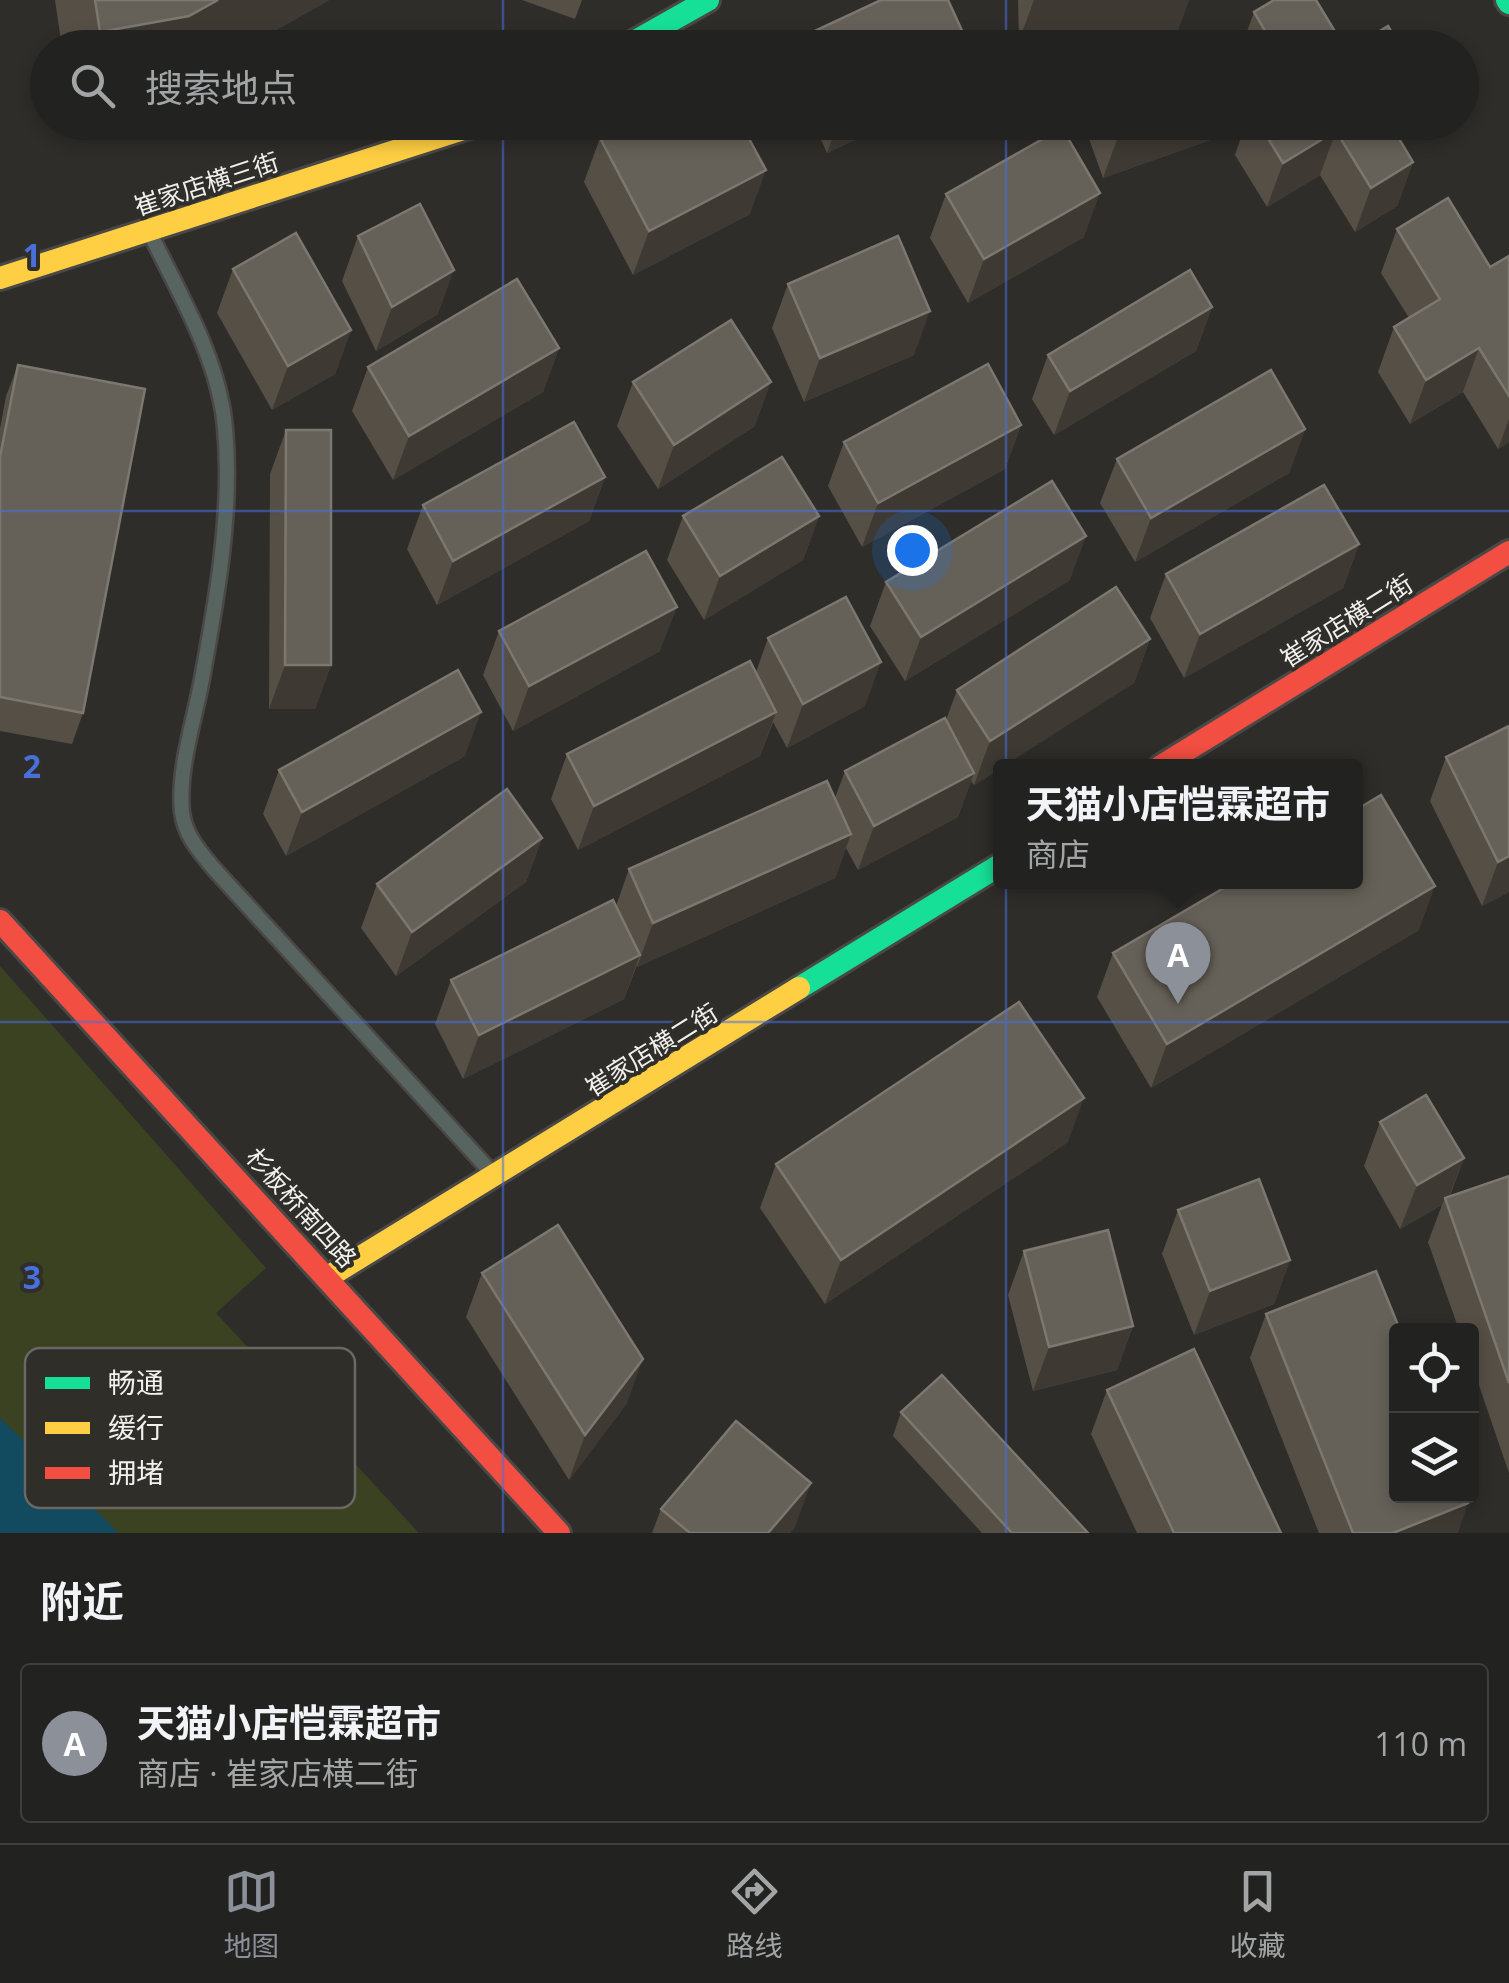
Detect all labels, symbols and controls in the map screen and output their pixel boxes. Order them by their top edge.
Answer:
search box [30,30,1479,140]
icon: search [65,58,120,113]
text: 搜索地点 [145,61,297,113]
street label: 崔家店横三街 [129,144,283,222]
text: 1 [23,233,41,276]
your location [887,525,938,576]
street label: 崔家店横二街 [1273,566,1419,674]
text: 2 [23,744,41,787]
popup [993,759,1363,889]
text: 天猫小店恺霖超市 [1026,777,1330,829]
text: 商店 [1026,832,1090,875]
pin: A [1146,922,1210,1004]
street label: 崔家店横二街 [578,995,724,1103]
street label: 杉板桥南四路 [239,1140,365,1274]
text: 3 [23,1255,41,1298]
map controls [1389,1323,1479,1503]
button: locate [1389,1323,1479,1413]
legend [25,1348,355,1508]
text: 畅通 [108,1363,164,1401]
text: 缓行 [108,1408,164,1446]
button: layers [1389,1413,1479,1503]
text: 拥堵 [108,1453,164,1491]
text: 附近 [40,1572,124,1629]
text: 天猫小店恺霖超市 [137,1696,441,1748]
text: A [63,1722,86,1765]
text: 110 m [1374,1722,1467,1765]
text: 商店 · 崔家店横二街 [137,1751,418,1794]
tab: 地图 [223,1864,280,1964]
tab: 路线 [726,1864,783,1964]
tab: 收藏 [1229,1864,1286,1964]

